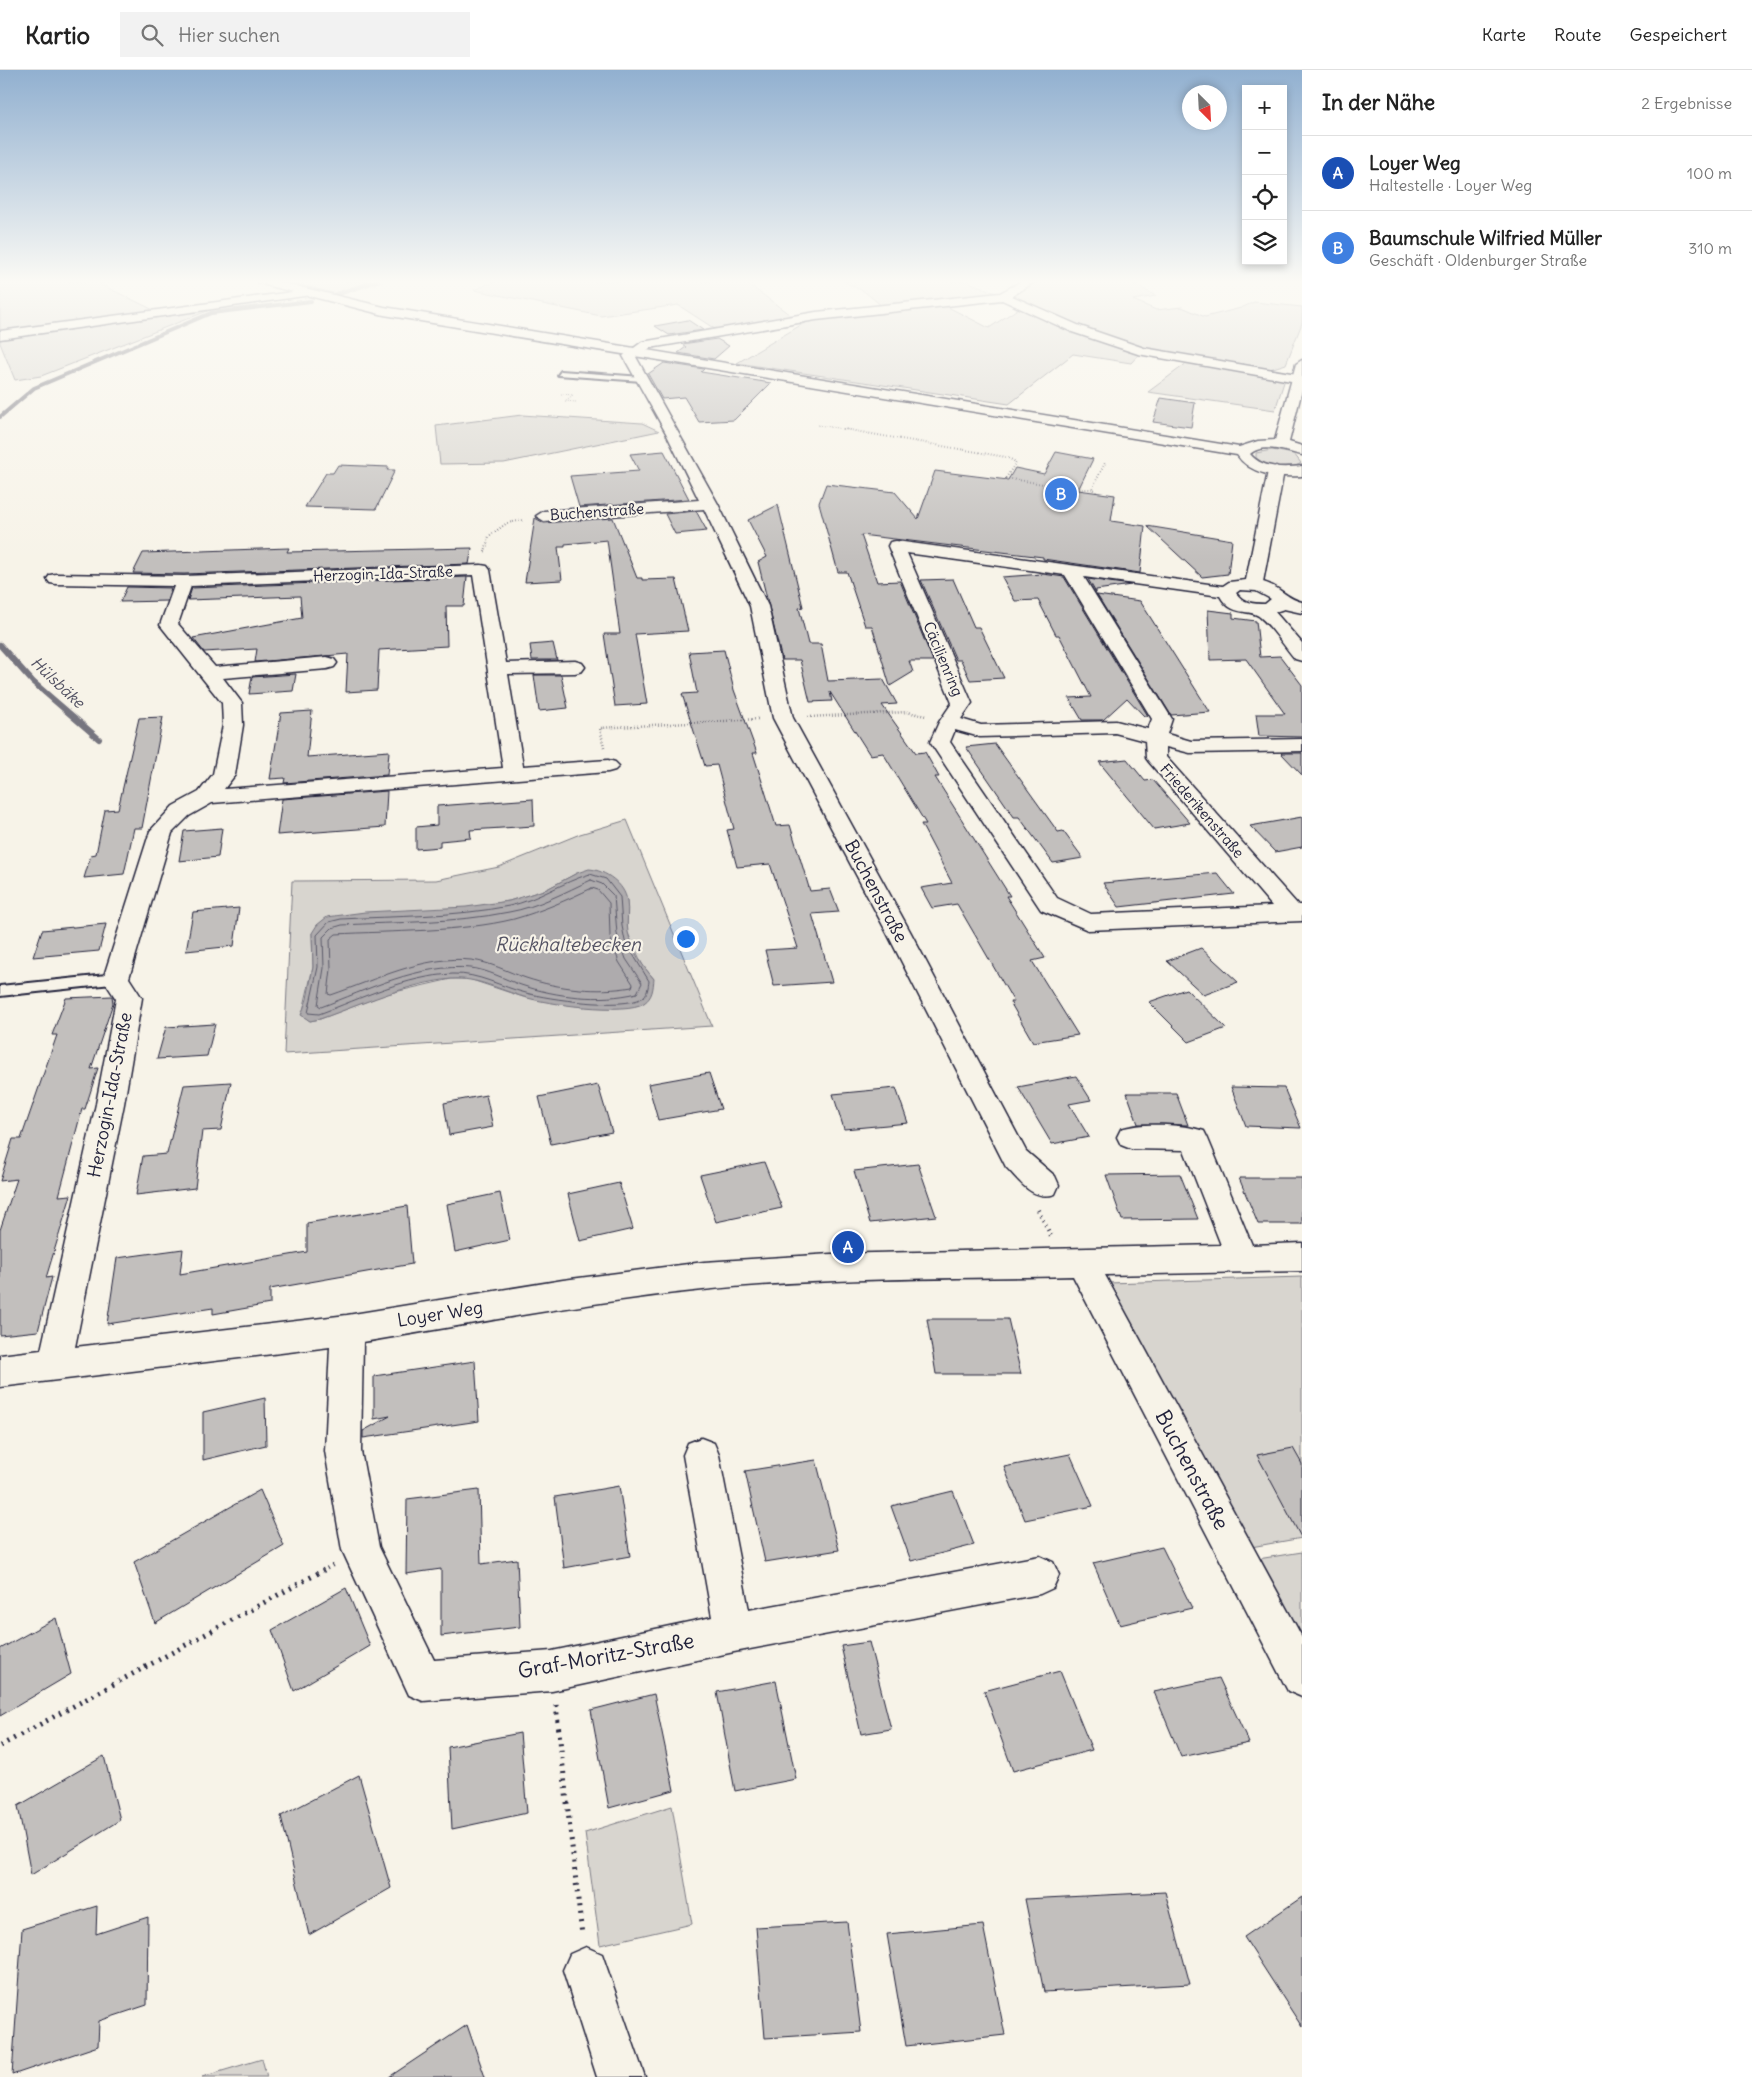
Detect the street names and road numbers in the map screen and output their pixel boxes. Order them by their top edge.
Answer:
street label: Buchenstraße [549,499,645,524]
street label: Herzogin-Ida-Straße [313,562,453,585]
street label: Cäcilienring [919,619,968,699]
street label: Friederikenstraße [1156,760,1248,862]
street label: Buchenstraße [840,835,913,946]
street label: Herzogin-Ida-Straße [82,1010,137,1179]
street label: Loyer Weg [395,1295,485,1332]
street label: Buchenstraße [1150,1405,1235,1534]
street label: Graf-Moritz-Straße [516,1627,696,1684]

